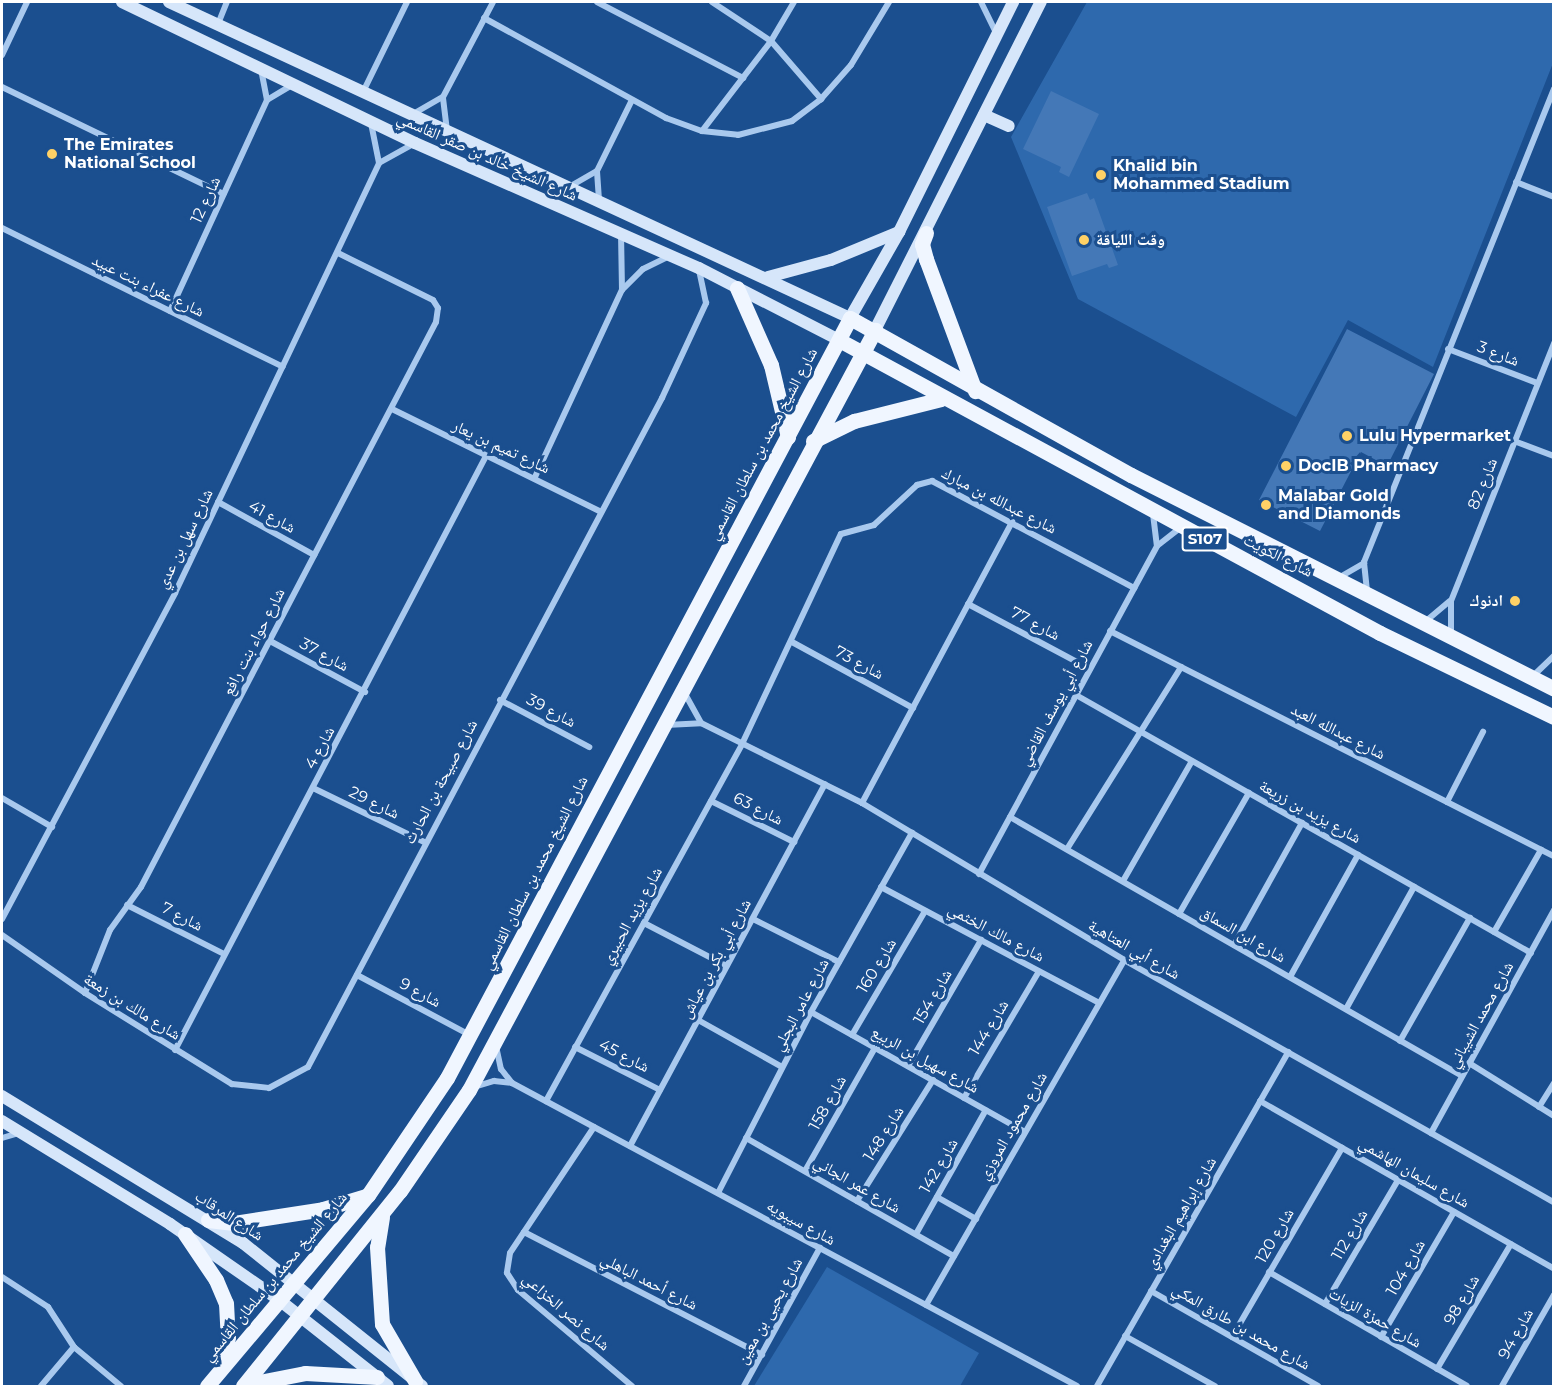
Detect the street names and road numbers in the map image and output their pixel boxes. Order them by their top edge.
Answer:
street label: شارع الشيخ خالد بن صقر القاسمي [394,108,580,206]
street label: شارع 12 [187,174,225,226]
street label: شارع عفراء بنت عبيد [89,250,207,322]
street label: شارع 3 [1474,337,1522,371]
street label: شارع الشيخ محمد بن سلطان القاسمي [704,345,822,543]
street label: شارع تميم بن يعار [449,416,553,478]
street label: شارع 82 [1464,455,1502,513]
street label: شارع عبدالله بن مبارك [938,464,1060,538]
street label: شارع سهل بن عدي [153,486,217,592]
street label: شارع 41 [245,496,299,538]
road number: S107 [1181,527,1229,551]
street label: شارع الكويت [1240,530,1316,582]
street label: شارع حواء بنت رافع [219,585,289,699]
street label: شارع 77 [1007,603,1063,645]
street label: شارع 37 [296,634,352,676]
street label: شارع أبي يوسف القاضي [1015,637,1097,769]
street label: شارع 73 [831,642,887,684]
street label: شارع 39 [523,690,579,732]
street label: شارع عبدالله العبد [1288,700,1388,764]
street label: شارع صبيحة بن الحارث [400,717,482,847]
street label: شارع 4 [301,724,339,772]
street label: شارع الشيخ محمد بن سلطان القاسمي [478,773,592,973]
street label: شارع يزيد بن زريعة [1256,776,1364,848]
street label: شارع 29 [346,783,402,823]
street label: شارع 63 [730,788,786,830]
street label: شارع يزيد الحبيري [597,864,667,968]
street label: شارع أبي بكر بن عياش [676,896,756,1022]
street label: شارع 7 [158,898,206,936]
street label: شارع مالك الخثمي [944,900,1048,966]
street label: شارع ابن السماق [1197,903,1289,967]
street label: شارع أبي العتاهية [1085,916,1183,984]
street label: شارع 160 [853,935,901,997]
street label: شارع عامر البجلي [769,955,833,1055]
street label: شارع محمد الشيباني [1444,958,1518,1072]
street label: شارع 154 [910,966,956,1028]
street label: شارع مالك بن زمعة [80,970,184,1044]
street label: شارع 9 [396,974,444,1012]
street label: شارع 144 [965,997,1013,1059]
street label: شارع سهيل بن الربيع [868,1023,982,1097]
street label: شارع 45 [595,1035,653,1077]
street label: شارع محمود المروزي [974,1069,1052,1183]
street label: شارع 158 [805,1072,851,1134]
street label: شارع 148 [860,1103,908,1165]
street label: شارع سليمان الهاشمي [1355,1134,1473,1212]
street label: شارع 142 [916,1135,962,1197]
street label: شارع عمر الجاني [810,1152,904,1218]
street label: شارع إبراهيم البغدادي [1141,1154,1221,1272]
street label: شارع المرقاب [191,1187,267,1245]
street label: شارع الشيخ محمد بن سلطان القاسمي [199,1188,351,1366]
street label: شارع سيبويه [763,1196,839,1250]
street label: شارع 120 [1252,1205,1298,1267]
street label: شارع 112 [1328,1206,1372,1264]
street label: شارع 104 [1382,1237,1430,1299]
street label: شارع أحمد الباهلي [597,1249,701,1315]
street label: شارع يحيى بن معين [733,1254,807,1368]
street label: شارع نصر الخزاعي [518,1269,614,1355]
street label: شارع 98 [1440,1272,1484,1328]
street label: شارع محمد بن طارق المكي [1168,1280,1314,1374]
street label: شارع حمزة الزيات [1325,1284,1425,1352]
street label: شارع 94 [1494,1305,1538,1363]

